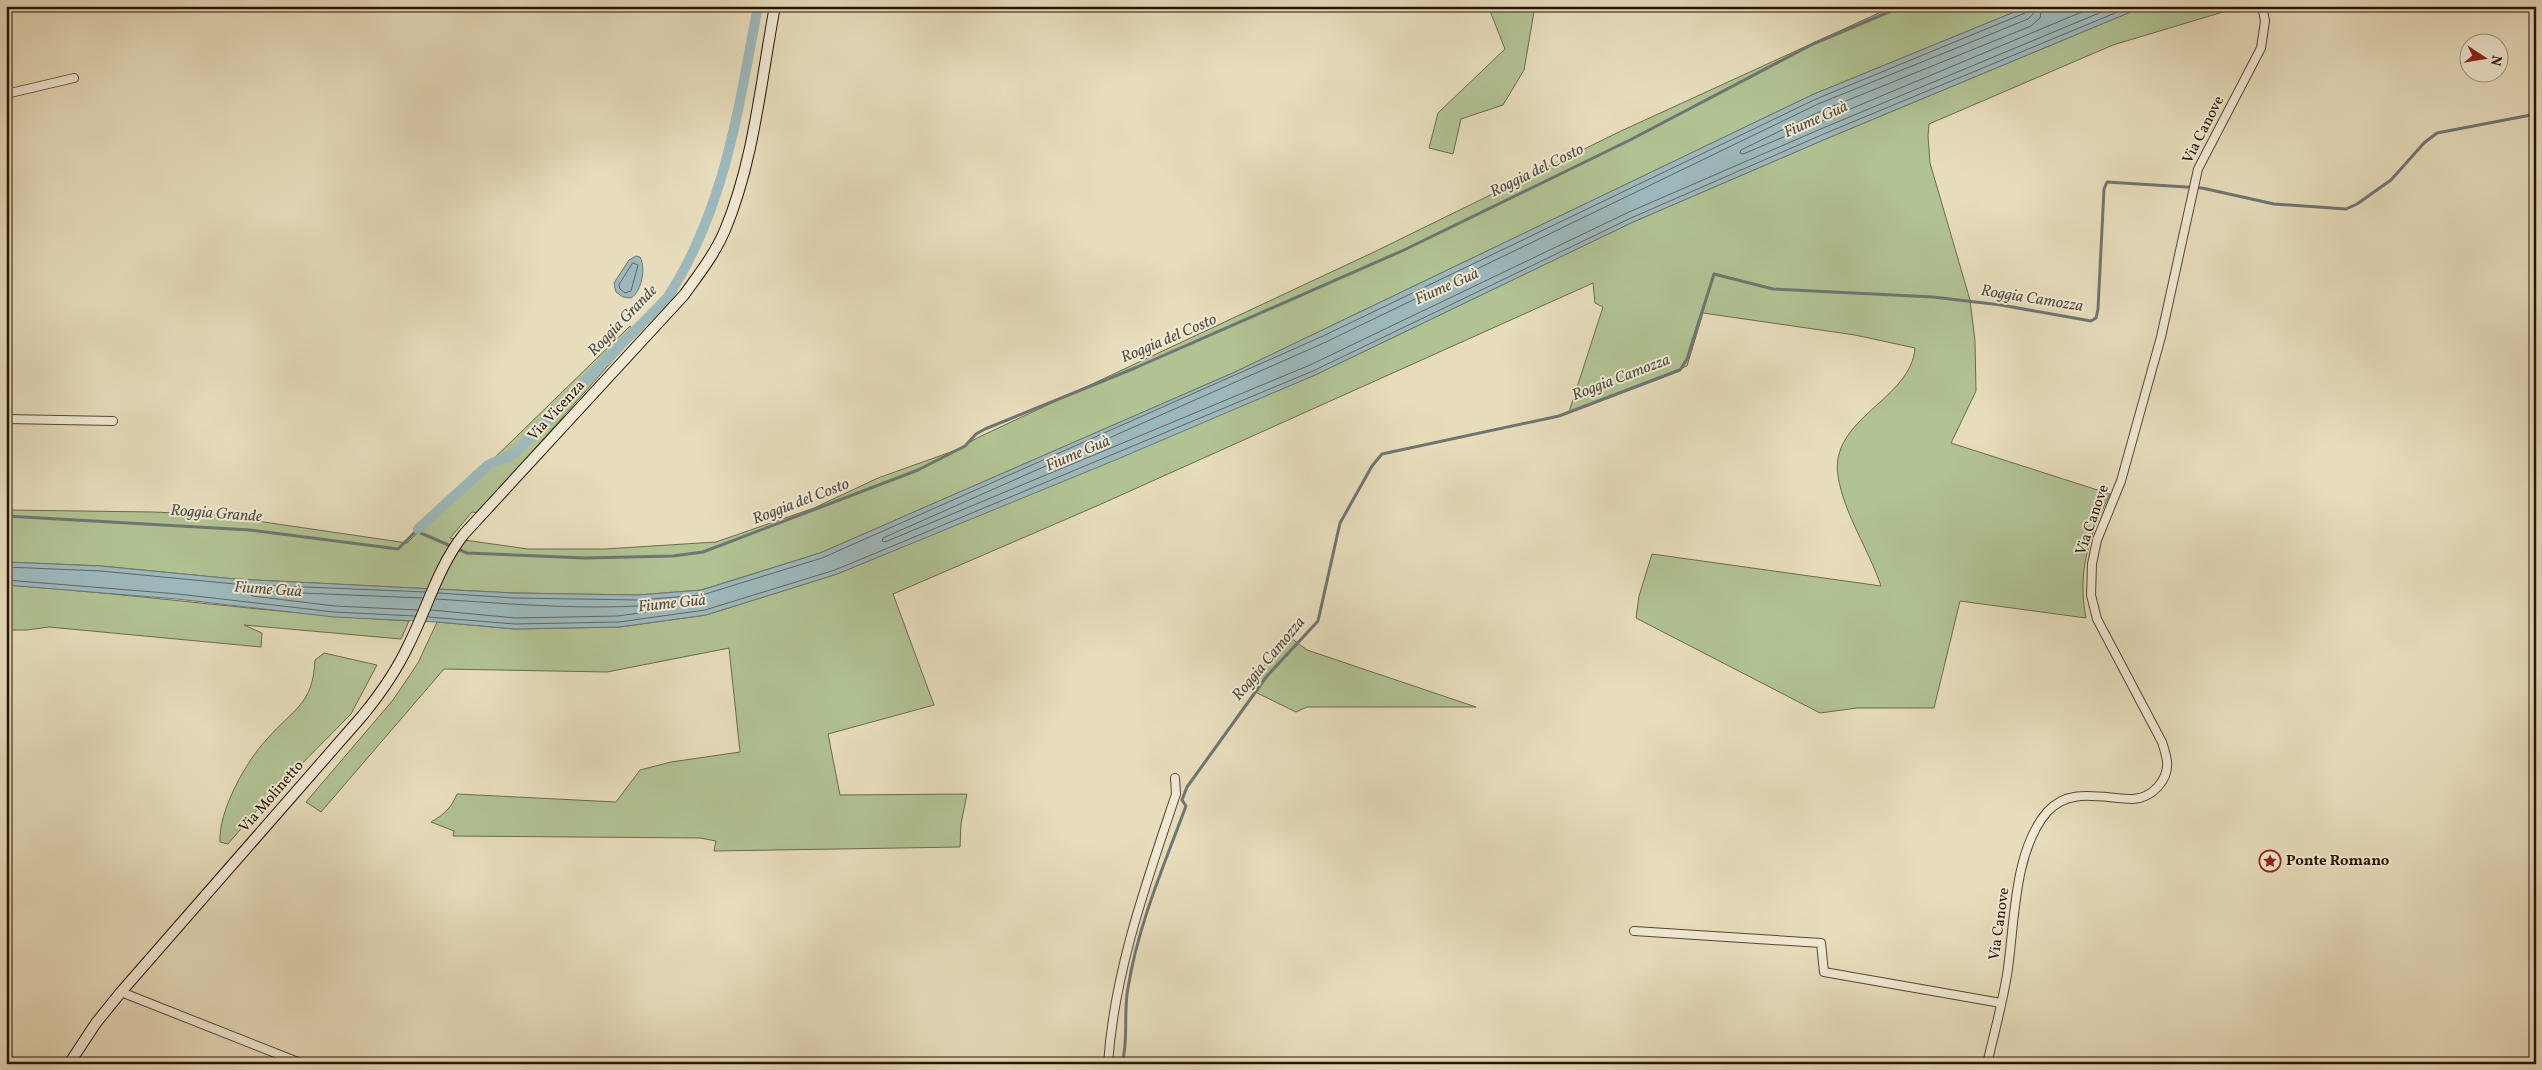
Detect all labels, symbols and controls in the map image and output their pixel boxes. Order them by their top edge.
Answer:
north arrow [2460,32,2510,82]
text: N [2485,53,2506,67]
street label: Via Canove [2178,93,2230,167]
water label: Fiume Guà [1780,96,1852,144]
water label: Roggia del Costo [1486,138,1588,203]
water label: Fiume Guà [1411,263,1483,311]
water label: Roggia Grande [583,280,663,362]
water label: Roggia Camozza [1979,280,2085,318]
water label: Roggia del Costo [1118,309,1221,369]
water label: Roggia Camozza [1569,349,1674,407]
street label: Via Vicenza [523,376,591,446]
water label: Fiume Guà [1042,430,1114,477]
water label: Roggia del Costo [749,473,853,531]
street label: Via Canove [2071,482,2115,558]
water label: Roggia Grande [169,500,263,528]
water label: Fiume Guà [233,577,303,603]
water label: Fiume Guà [637,589,707,619]
water label: Roggia Camozza [1227,612,1311,706]
street label: Via Molinetto [235,756,309,838]
place icon: Ponte Romano [2258,849,2282,873]
place label: Ponte Romano [2286,851,2390,872]
street label: Via Canove [1984,886,2016,962]

